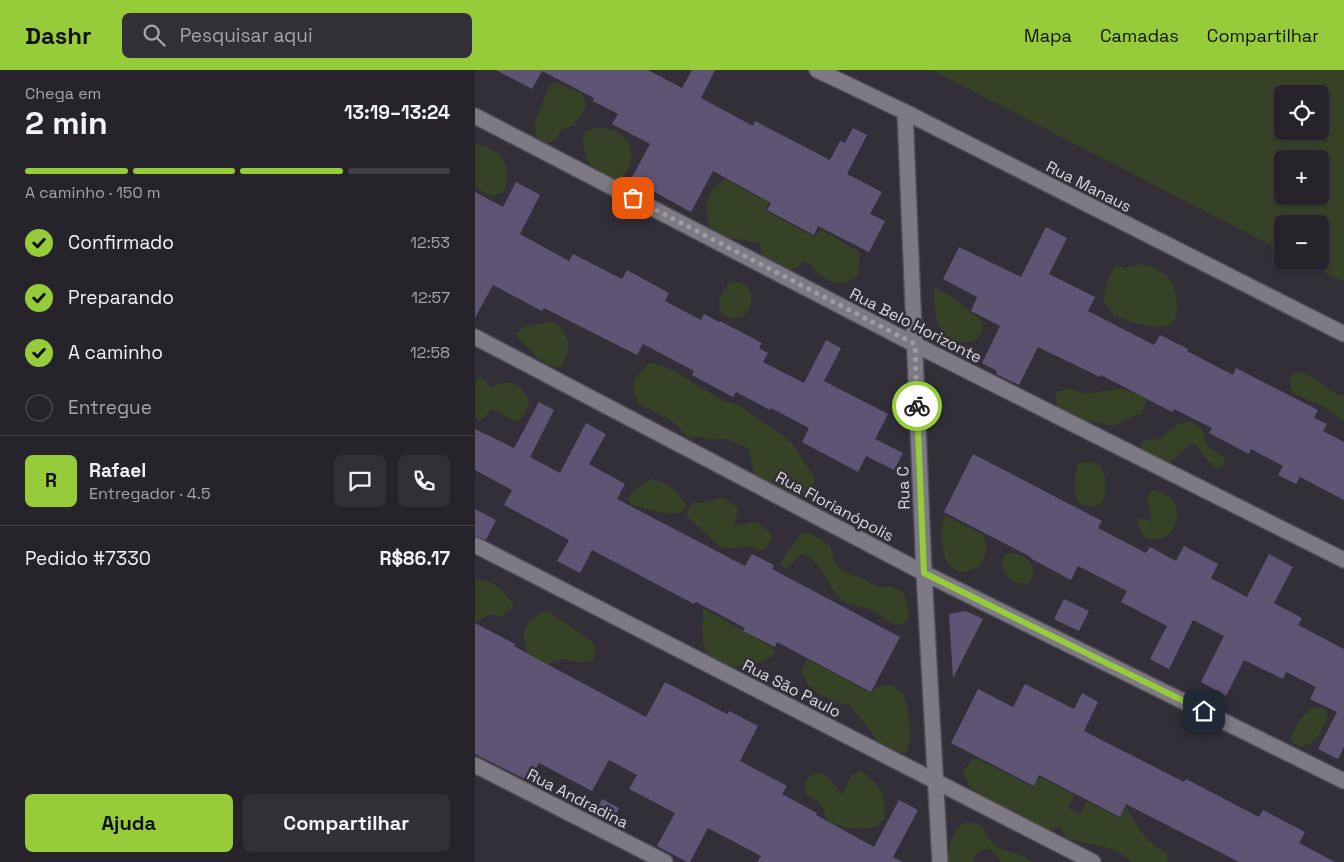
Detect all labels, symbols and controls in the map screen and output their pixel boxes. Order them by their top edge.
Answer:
search box [122,13,472,58]
text: Dashr [25,20,92,51]
icon: search [140,21,168,49]
text: Pesquisar aqui [180,23,313,48]
text: Mapa [1024,24,1072,47]
text: Camadas [1100,24,1179,47]
text: Compartilhar [1207,24,1319,47]
text: Chega em [25,83,101,104]
map controls [1274,85,1329,270]
button: locate [1274,85,1329,140]
text: 13:19–13:24 [344,100,450,125]
text: 2 min [25,103,108,143]
button: + [1274,150,1329,205]
street label: Rua Manaus [1042,156,1135,217]
pin [612,177,654,219]
text: A caminho · 150 m [25,182,161,203]
icon: bag [619,184,647,212]
button: − [1274,215,1329,270]
icon: check [25,229,53,257]
text: Confirmado [68,230,174,255]
text: 12:53 [410,232,450,253]
street label: Rua Belo Horizonte [846,283,985,368]
icon: check [25,284,53,312]
text: Preparando [68,285,174,310]
text: 12:57 [411,287,450,308]
icon: check [25,339,53,367]
text: A caminho [68,340,163,365]
text: 12:58 [410,342,450,363]
courier [892,381,942,431]
icon: bike [903,392,931,420]
text: Entregue [68,395,152,420]
button: chat [334,455,386,507]
button: phone [398,455,450,507]
text: Rafael [89,458,146,483]
street label: Rua Florianópolis [772,466,898,546]
street label: Rua C [892,466,915,510]
text: R [45,468,57,493]
text: Entregador · 4.5 [89,483,211,504]
text: Pedido #7330 [25,546,151,571]
text: R$86.17 [380,546,450,571]
street label: Rua São Paulo [739,655,845,722]
pin [1183,690,1225,732]
icon: home [1190,697,1218,725]
street label: Rua Andradina [523,764,632,833]
button: Ajuda [25,794,233,852]
button: Compartilhar [243,794,450,852]

